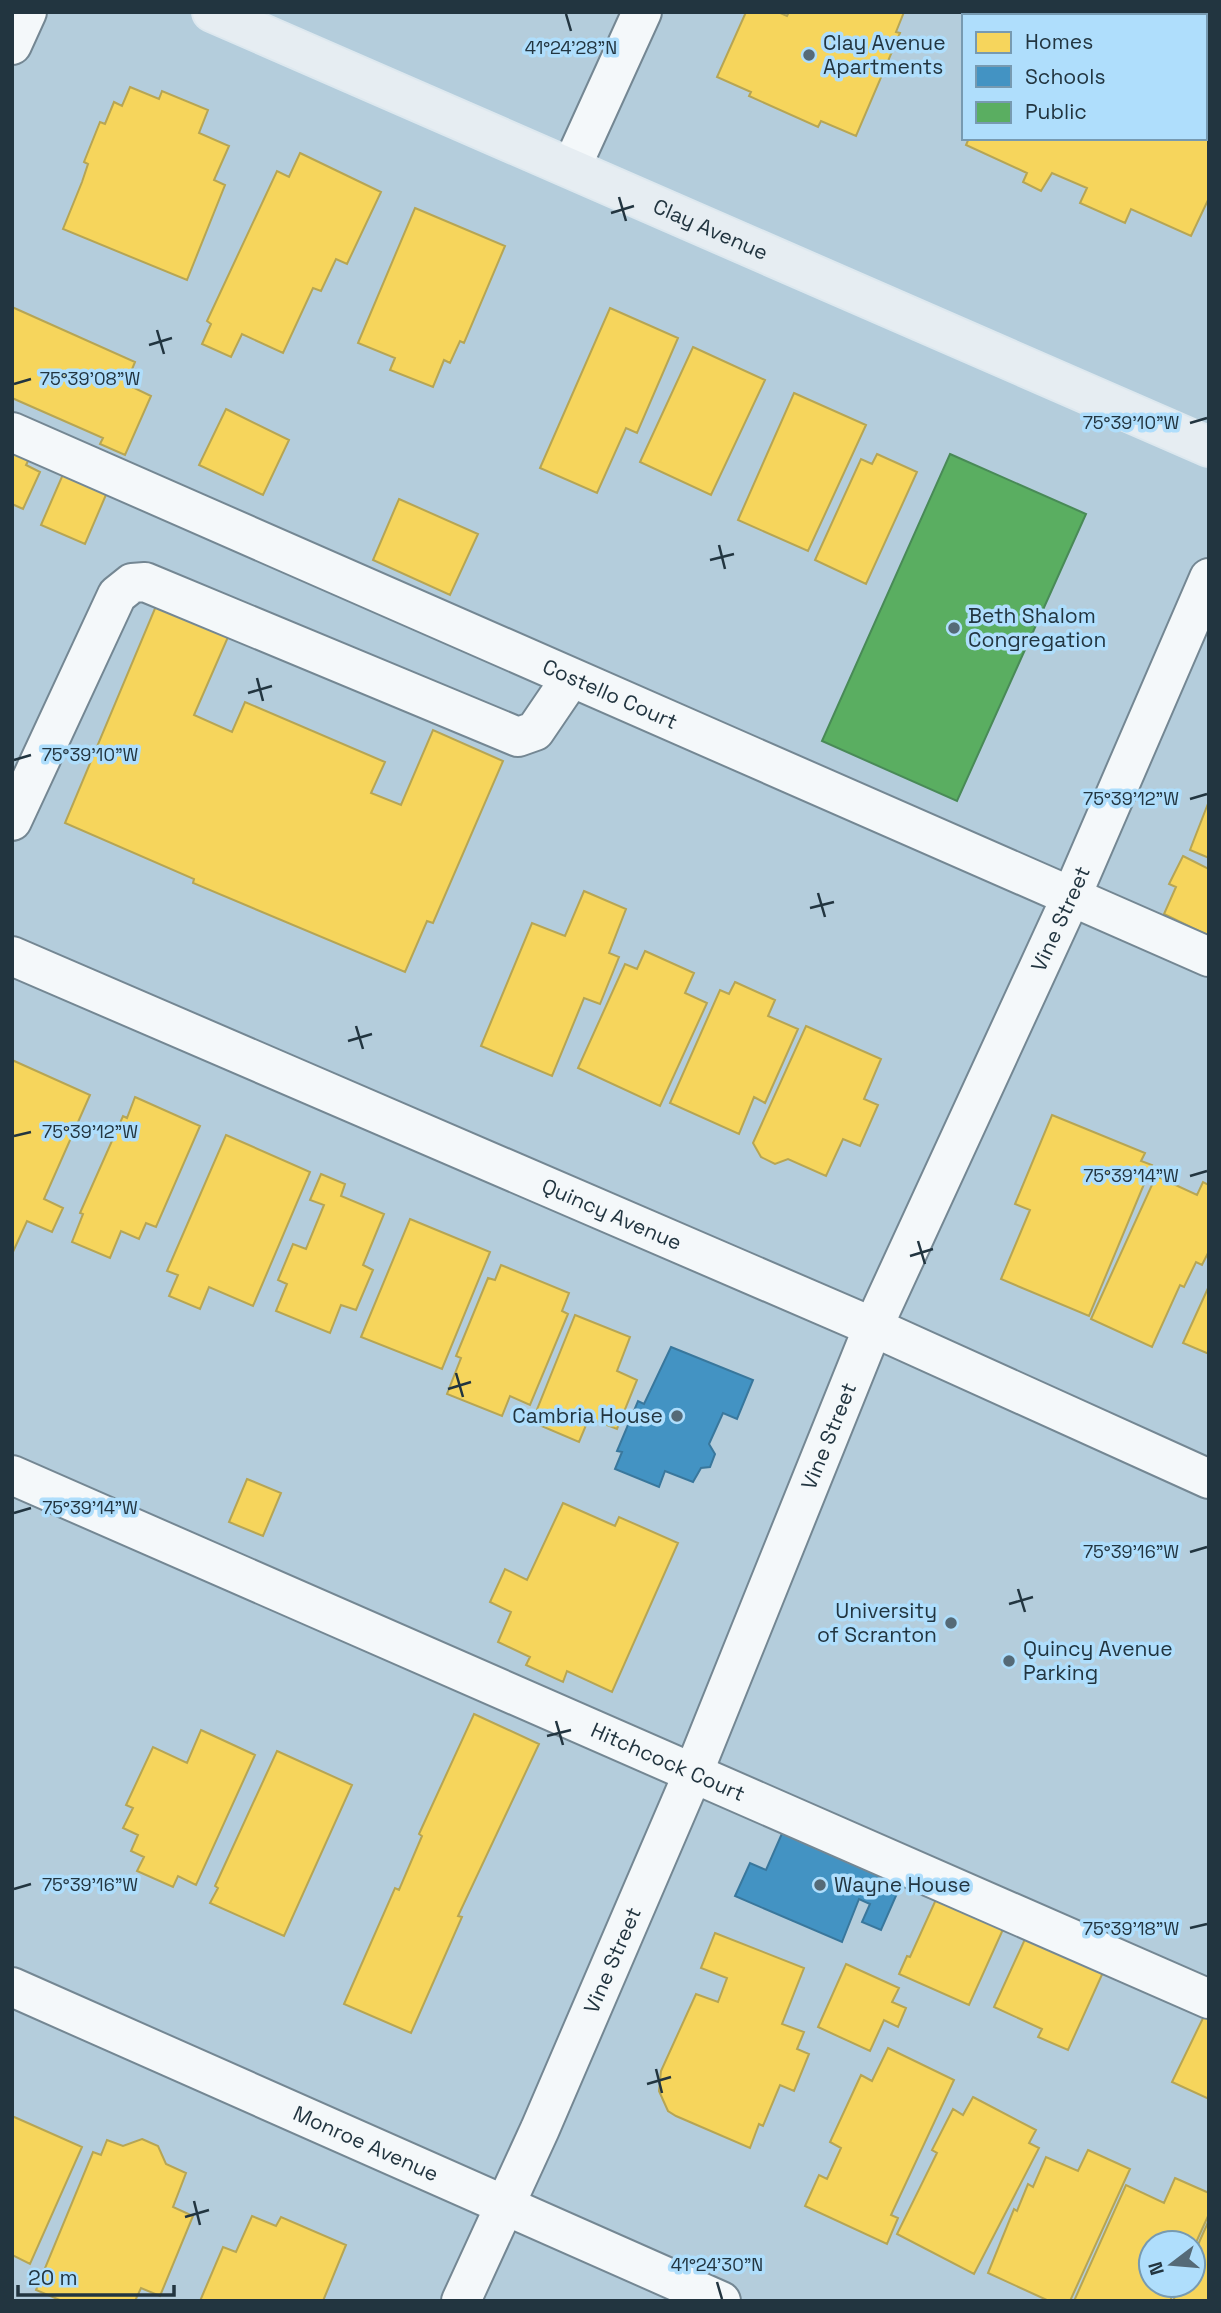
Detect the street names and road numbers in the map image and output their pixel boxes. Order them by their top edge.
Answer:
street label: Clay Avenue [649,192,772,266]
street label: Costello Court [539,652,682,735]
street label: Vine Street [1025,862,1096,976]
street label: Quincy Avenue [538,1172,686,1256]
street label: Vine Street [795,1378,862,1493]
street label: Hitchcock Court [587,1716,749,1807]
street label: Vine Street [577,1903,647,2017]
street label: Monroe Avenue [289,2099,443,2187]

